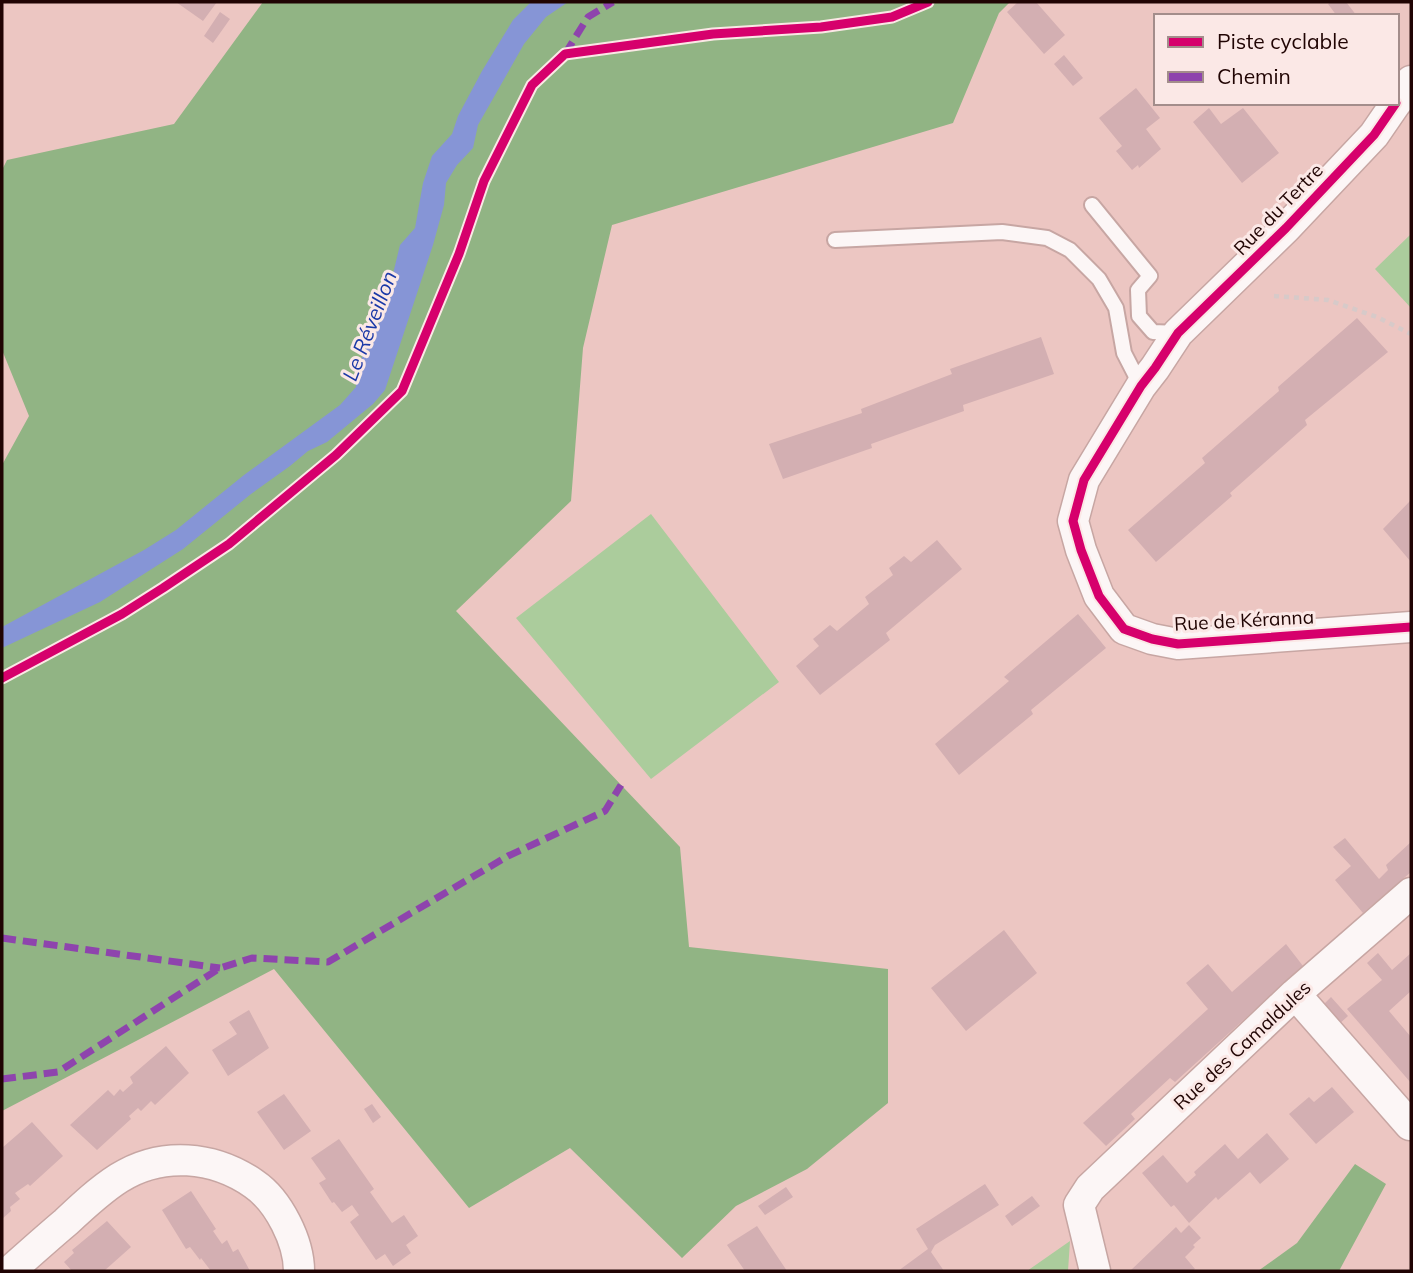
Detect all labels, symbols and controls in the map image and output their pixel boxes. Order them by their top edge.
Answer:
legend [1154,14,1399,105]
text: Piste cyclable [1217,28,1349,54]
text: Chemin [1217,63,1291,89]
street label: Rue du Tertre [1228,158,1328,260]
water label: Le Réveillon [336,267,402,384]
street label: Rue de Kéranna [1173,604,1315,636]
street label: Rue des Camaldules [1168,975,1316,1115]

